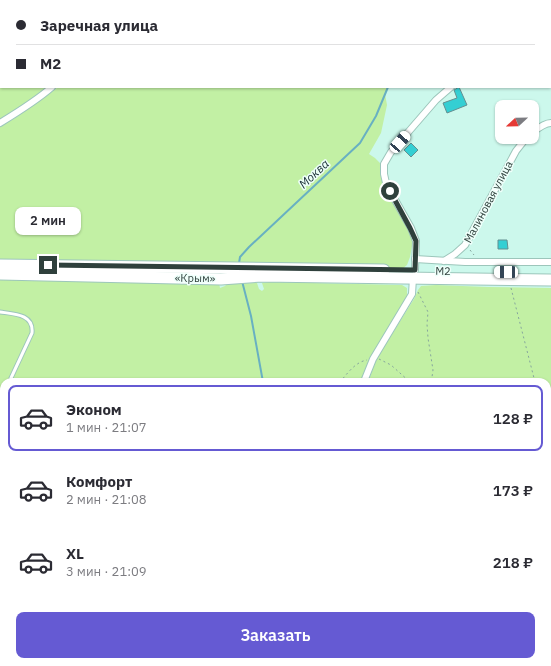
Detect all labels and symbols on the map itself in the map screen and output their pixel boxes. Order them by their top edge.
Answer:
north arrow [495,100,539,144]
car [388,129,412,155]
water label: Моква [295,156,332,191]
street label: Малиновая улица [460,158,516,246]
route start [381,182,399,200]
callout: 2 мин [15,207,81,235]
route end [39,256,57,274]
street label: М2 [435,264,451,278]
car [494,266,518,278]
street label: «Крым» [175,271,216,285]

